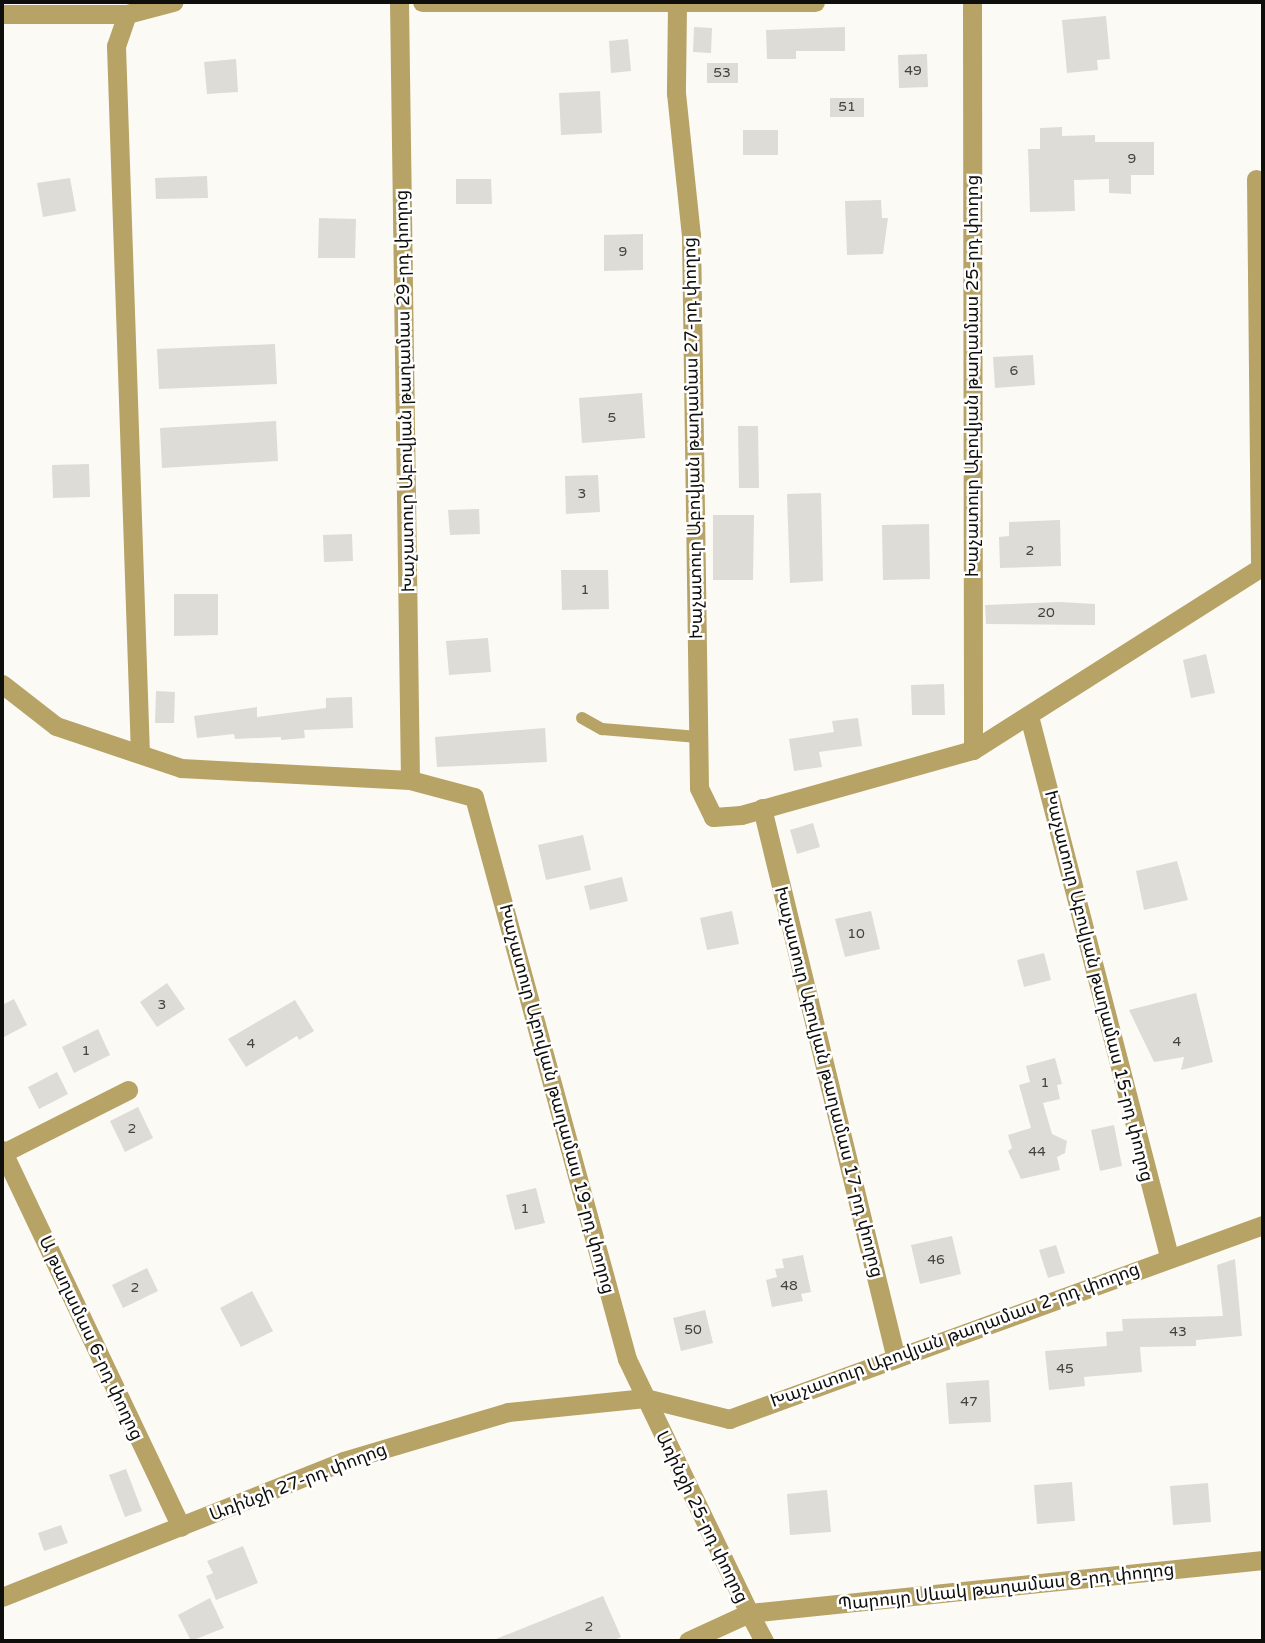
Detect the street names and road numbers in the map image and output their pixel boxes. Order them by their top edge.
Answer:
street label: Խաչատուր Աբովյան թաղամաս 25-րդ փողոց [961,175,983,577]
street label: Խաչատուր Աբովյան թաղամաս 29-րդ փողոց [391,190,419,592]
street label: Խաչատուր Աբովյան թաղամաս 27-րդ փողոց [679,237,707,639]
street label: Խաչատուր Աբովյան թաղամաս 15-րդ փողոց [1040,788,1158,1184]
street label: Խաչատուր Աբովյան թաղամաս 17-րդ փողոց [770,884,888,1280]
street label: Խաչատուր Աբովյան թաղամաս 19-րդ փողոց [494,902,620,1296]
street label: Ա թաղամաս 6-րդ փողոց [34,1232,148,1444]
street label: Խաչատուր Աբովյան թաղամաս 2-րդ փողոց [767,1258,1143,1412]
street label: Առինջի 25-րդ փողոց [651,1427,753,1607]
street label: Առինջի 27-րդ փողոց [206,1438,390,1526]
street label: Պարույր Սևակ թաղամաս 8-րդ փողոց [837,1559,1175,1615]

